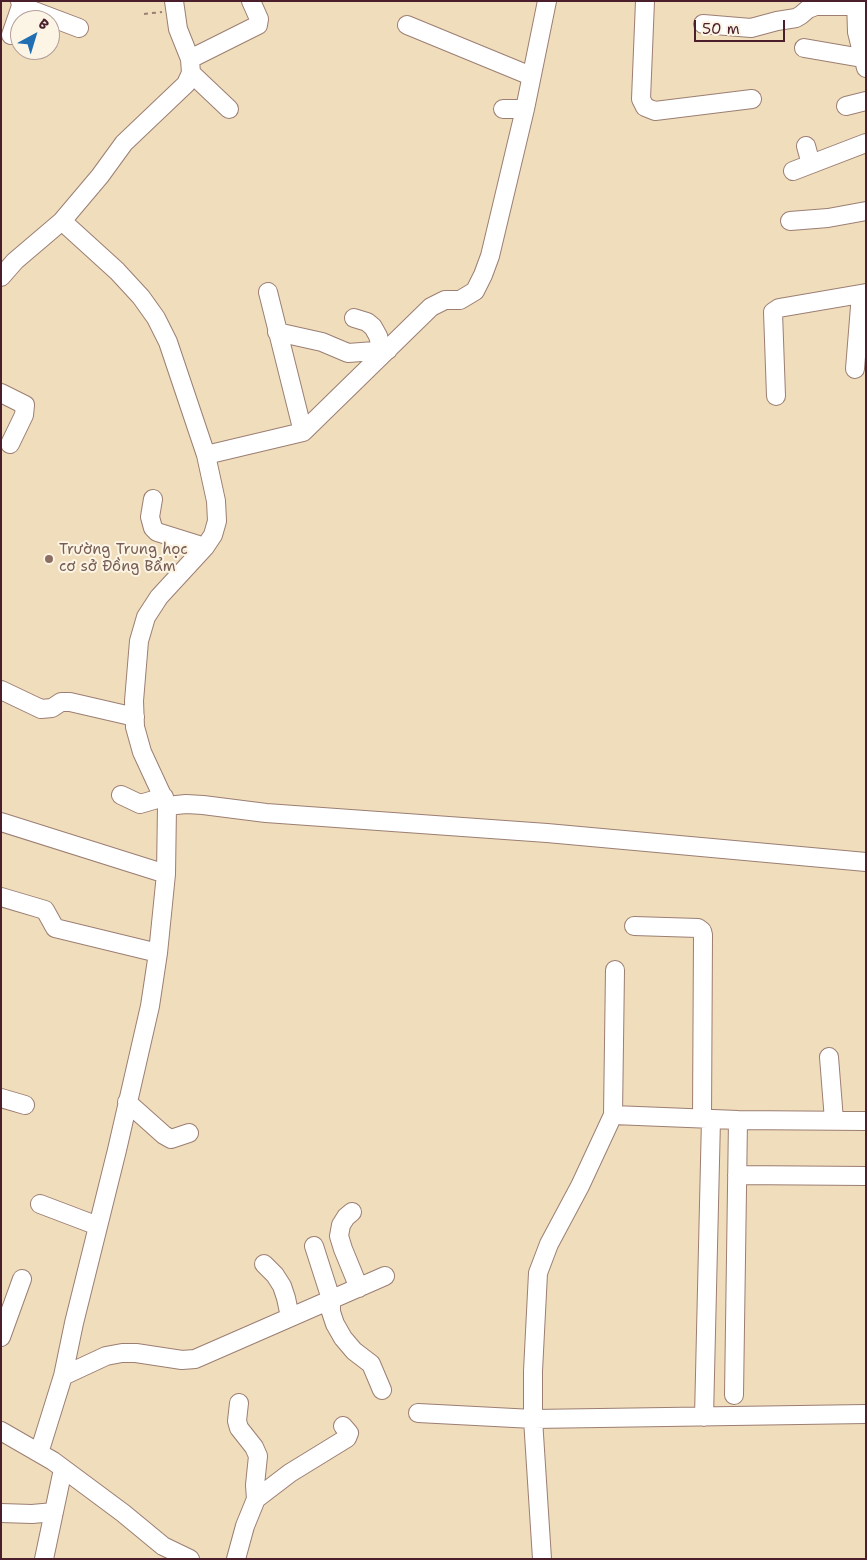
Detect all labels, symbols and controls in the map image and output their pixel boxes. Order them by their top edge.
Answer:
north arrow [10,10,60,60]
scale bar [697,10,788,42]
text: B [35,14,53,34]
text: 50 m [702,19,740,39]
place label: Trường Trung học cơ sở Đồng Bẩm [59,541,188,576]
marker: Trường Trung học cơ sở Đồng Bẩm [43,553,55,565]

